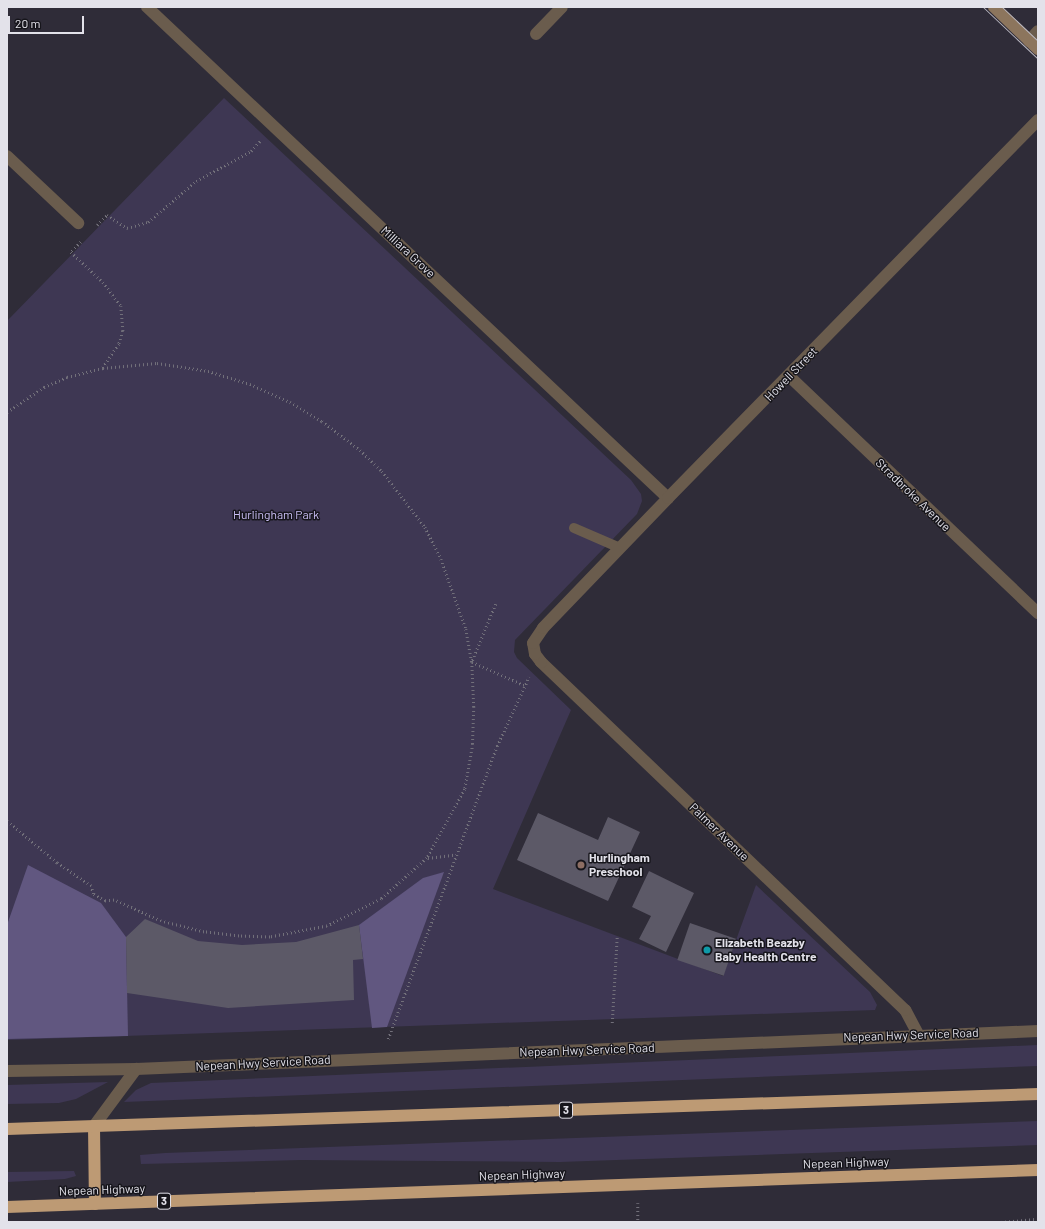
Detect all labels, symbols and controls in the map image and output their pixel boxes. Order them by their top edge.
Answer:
scale bar [10,8,86,34]
text: 20 m [15,16,41,30]
street label: Milliara Grove [378,223,438,281]
street label: Howell Street [762,344,820,404]
street label: Stradbroke Avenue [873,456,953,534]
park label: Hurlingham Park [233,508,319,522]
street label: Palmer Avenue [686,800,752,864]
place label: Hurlingham Preschool [589,851,650,879]
marker: Hurlingham Preschool [576,860,586,870]
place label: Elizabeth Beazby Baby Health Centre [715,936,816,964]
marker: Elizabeth Beazby Baby Health Centre [702,945,712,955]
street label: Nepean Hwy Service Road [843,1025,979,1045]
street label: Nepean Hwy Service Road [519,1040,655,1060]
street label: Nepean Hwy Service Road [195,1052,331,1074]
road number: 3 [559,1101,573,1119]
street label: Nepean Highway [803,1154,889,1172]
street label: Nepean Highway [479,1166,565,1184]
street label: Nepean Highway [59,1181,145,1199]
road number: 3 [157,1192,171,1210]

